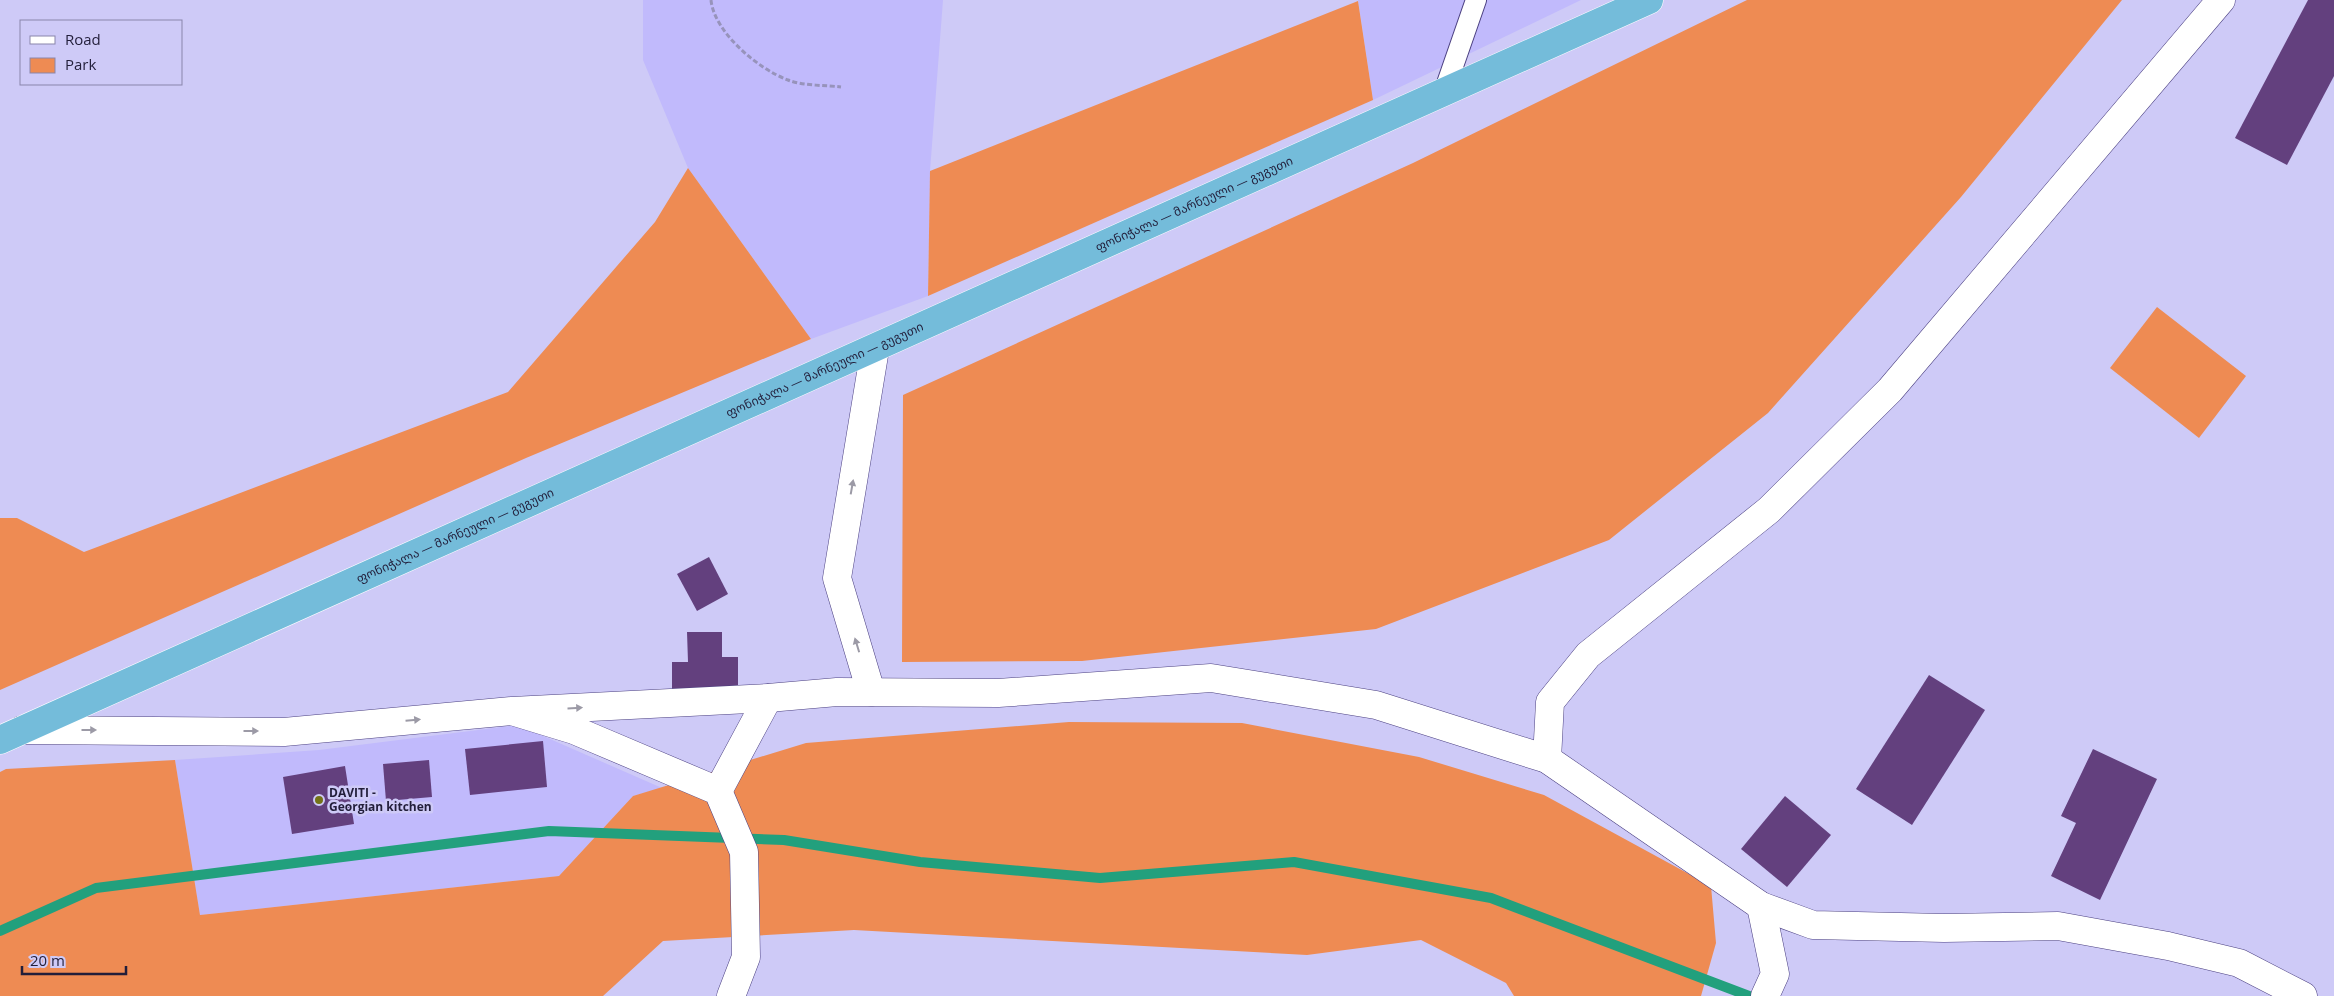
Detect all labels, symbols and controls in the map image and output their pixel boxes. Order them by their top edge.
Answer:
legend [20,20,182,85]
text: Road [65,29,101,49]
text: Park [65,54,96,74]
street label: ფონიჭალა — მარნეული — გუგუთი [1093,152,1296,255]
street label: ფონიჭალა — მარნეული — გუგუთი [723,318,926,421]
one-way arrow [849,479,857,495]
street label: ფონიჭალა — მარნეული — გუგუთი [354,483,557,587]
one-way arrow [852,638,860,653]
one-way arrow [567,703,583,711]
one-way arrow [405,716,421,724]
one-way arrow [81,726,97,734]
one-way arrow [243,727,259,735]
place label: DAVITI - Georgian kitchen [329,784,432,815]
marker: DAVITI - Georgian kitchen [313,794,325,806]
scale bar [22,944,126,976]
text: 20 m [30,950,65,970]

